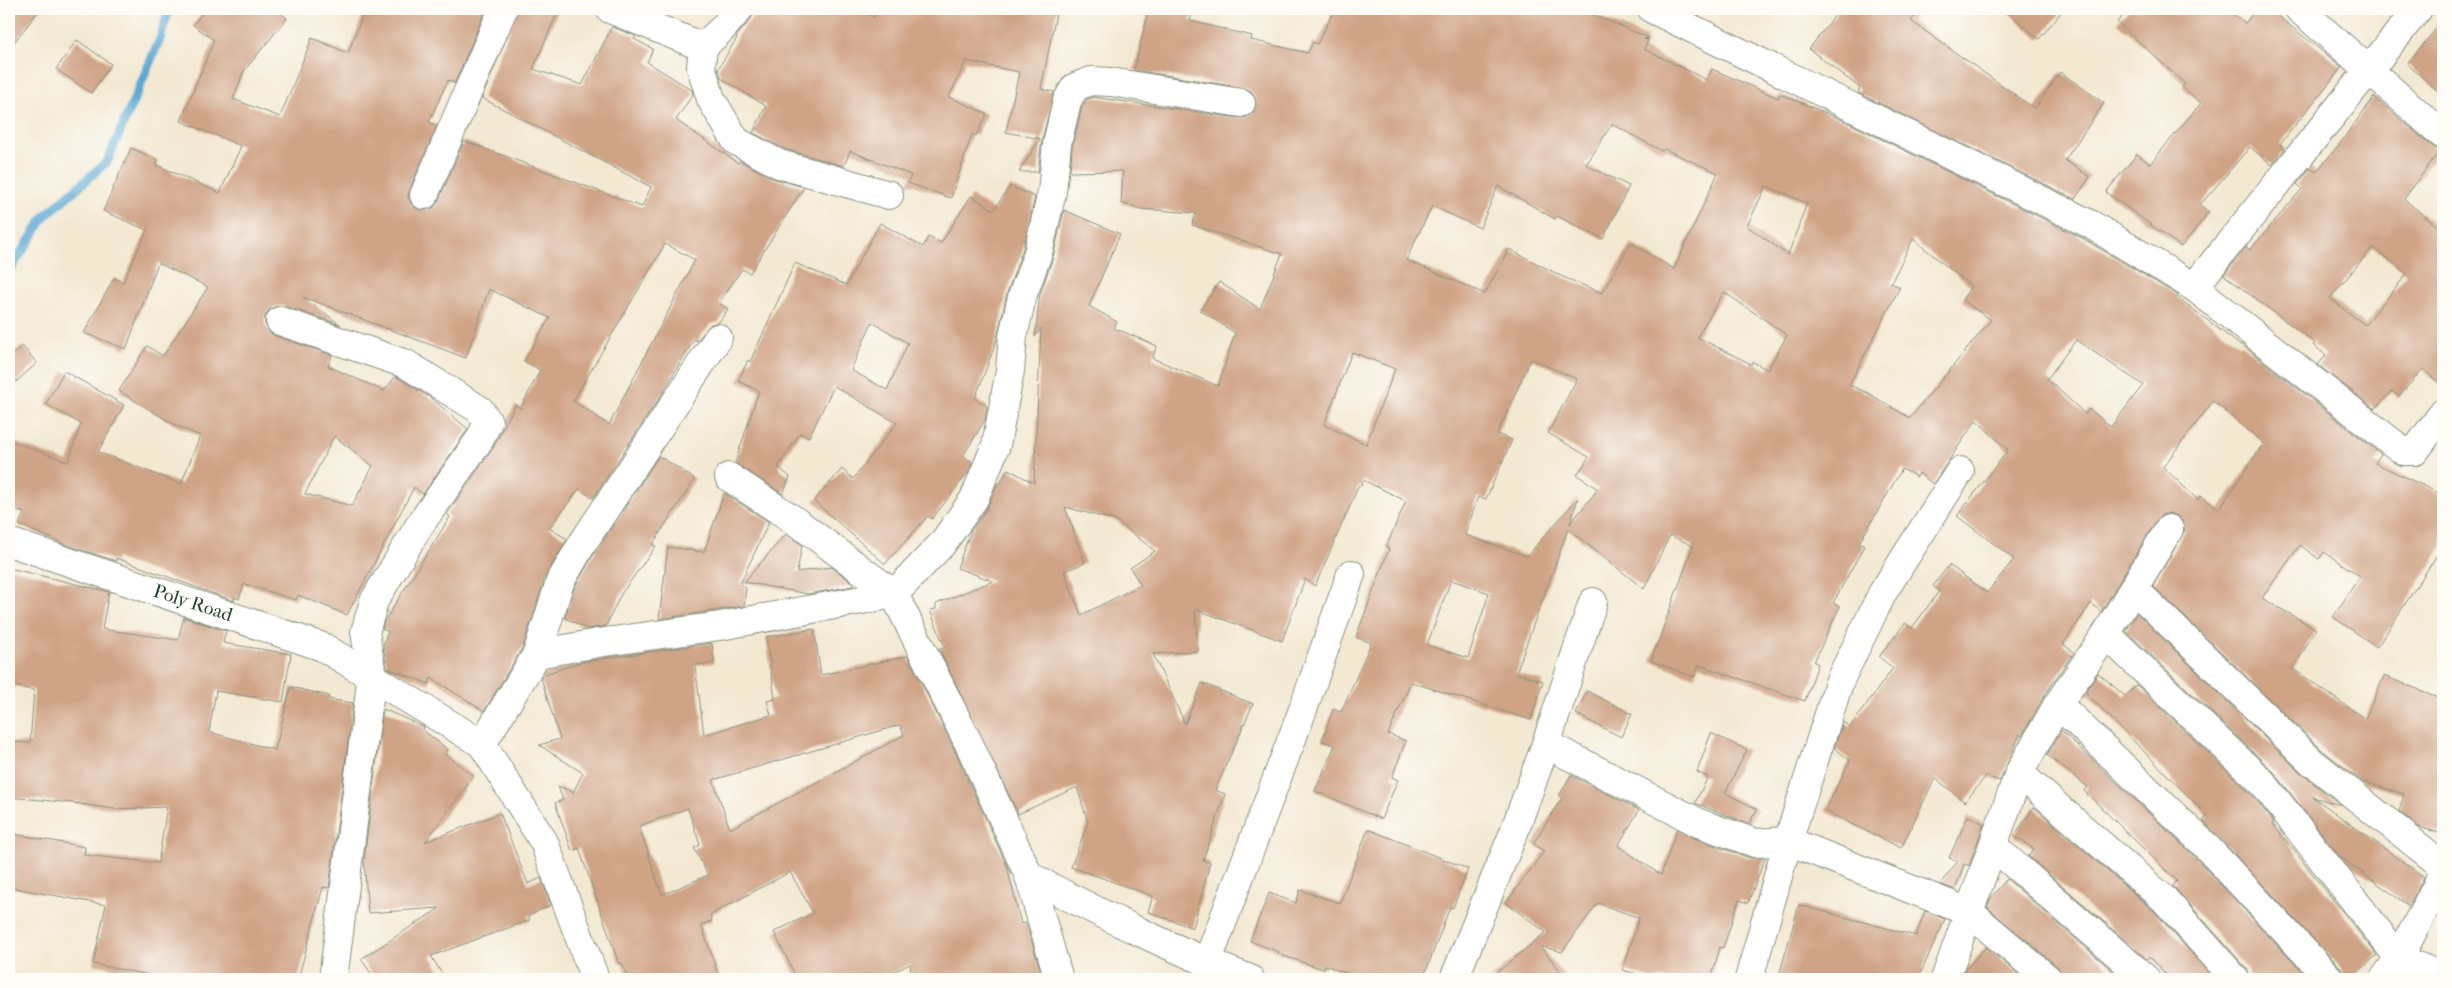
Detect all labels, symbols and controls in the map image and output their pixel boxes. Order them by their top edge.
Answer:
street label: Poly Road [151,580,236,626]

